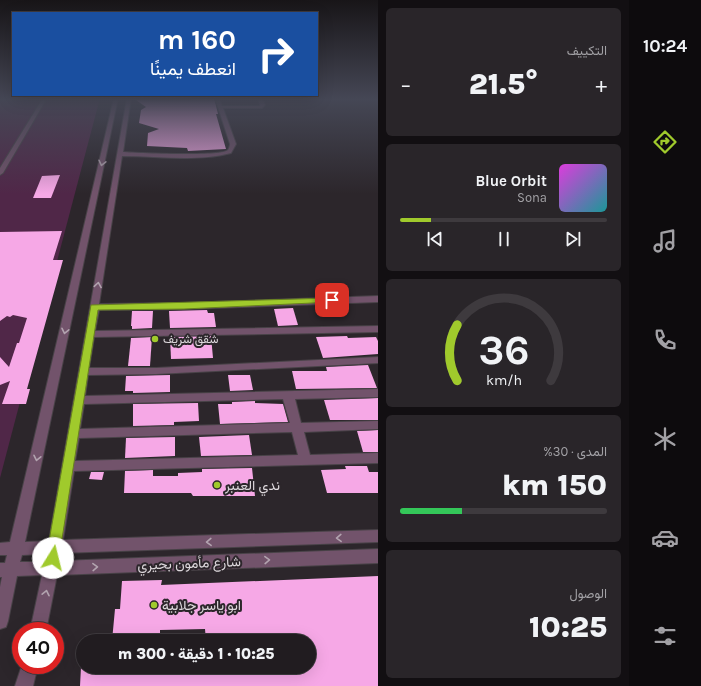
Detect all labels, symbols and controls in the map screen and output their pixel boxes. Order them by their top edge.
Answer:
text: 160 m [158,23,236,56]
icon: right [250,28,302,80]
text: 10:24 [643,35,687,57]
text: التكييف [567,43,607,58]
text: انعطف يمينًا [150,58,236,80]
text: 21.5° [469,66,538,102]
text: − [400,72,412,98]
text: + [595,72,607,98]
icon: directions [651,128,679,156]
one-way arrow [98,160,106,167]
text: Blue Orbit [475,172,547,190]
text: Sona [517,190,547,205]
icon: music [651,227,679,255]
icon: previous [424,228,446,250]
icon: pause [493,228,515,250]
icon: next [562,228,584,250]
one-way arrow [93,282,102,288]
pin [315,283,349,317]
icon: arrive [321,289,343,311]
text: 36 [478,326,529,374]
icon: phone [651,326,679,354]
one-way arrow [61,328,69,335]
place label: شقق شريف [163,332,219,347]
marker: شقق شريف [150,334,160,344]
text: km/h [485,372,522,389]
icon: climate [651,425,679,453]
text: المدى · 30% [543,444,607,459]
one-way arrow [33,455,41,462]
text: 150 km [502,467,607,503]
place label: ندي العنبر [224,477,280,497]
marker: ندي العنبر [212,480,222,490]
icon: car [651,524,679,552]
one-way arrow [336,534,342,542]
position arrow [32,537,74,579]
one-way arrow [206,538,212,546]
street label: شارع مأمون بحيري [137,553,241,577]
one-way arrow [264,556,270,565]
one-way arrow [92,563,98,571]
text: الوصول [569,586,607,601]
one-way arrow [41,590,49,596]
place label: ابو ياسر جلابية [162,597,241,614]
marker: ابو ياسر جلابية [149,600,159,610]
text: 10:25 [529,609,607,645]
speed limit sign: 40 [12,622,64,674]
icon: filters [651,622,679,650]
text: 10:25 · 1 دقيقة · 300 m [118,645,274,663]

